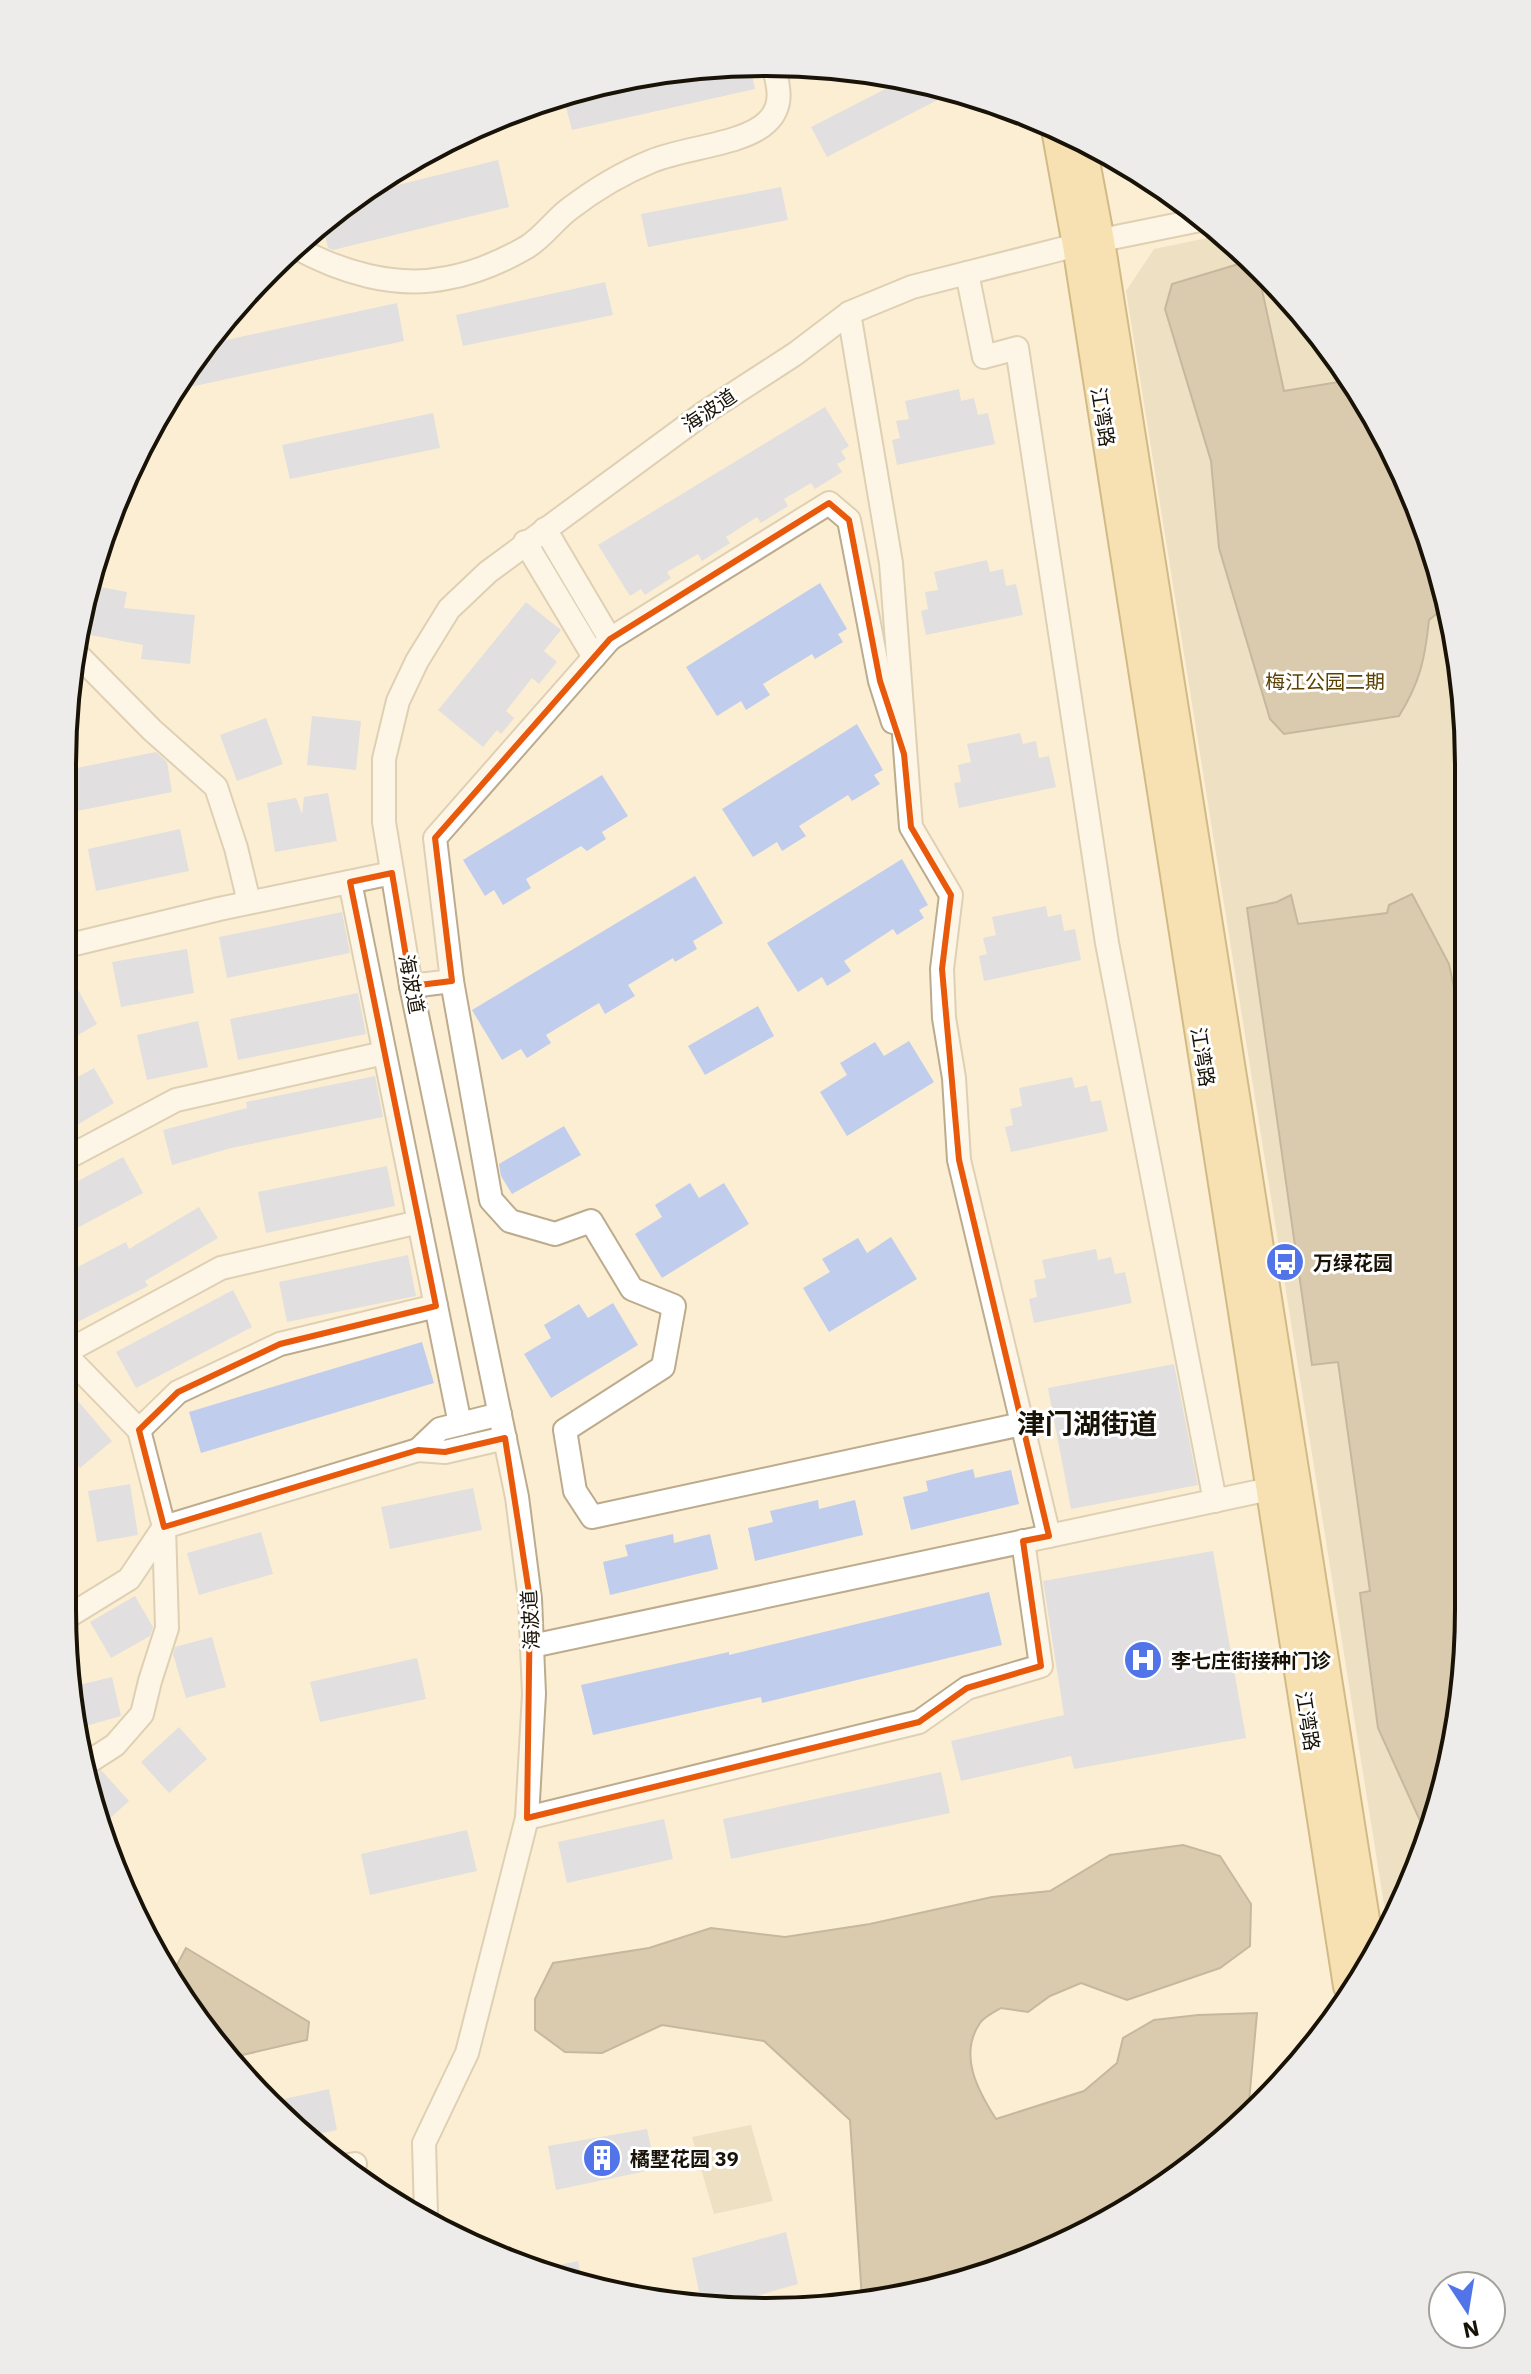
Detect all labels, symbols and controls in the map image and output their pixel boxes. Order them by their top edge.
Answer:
street label: 海波道 [677,382,741,438]
street label: 江湾路 [1085,385,1121,449]
park label: 梅江公园二期 [1265,668,1385,695]
street label: 海波道 [393,952,431,1016]
street label: 江湾路 [1185,1025,1221,1089]
bus stop icon: 万绿花园 [1264,1241,1306,1283]
place label: 万绿花园 [1313,1249,1393,1276]
district label: 津门湖街道 [1017,1405,1157,1442]
street label: 海波道 [515,1589,545,1651]
hospital icon: 李七庄街接种门诊 [1122,1639,1164,1681]
place label: 李七庄街接种门诊 [1171,1647,1331,1674]
street label: 江湾路 [1290,1689,1326,1753]
building icon: 橘墅花园 39 [581,2137,623,2179]
place label: 橘墅花园 39 [630,2145,739,2172]
north arrow [1427,2270,1507,2350]
text: N [1460,2314,1482,2346]

